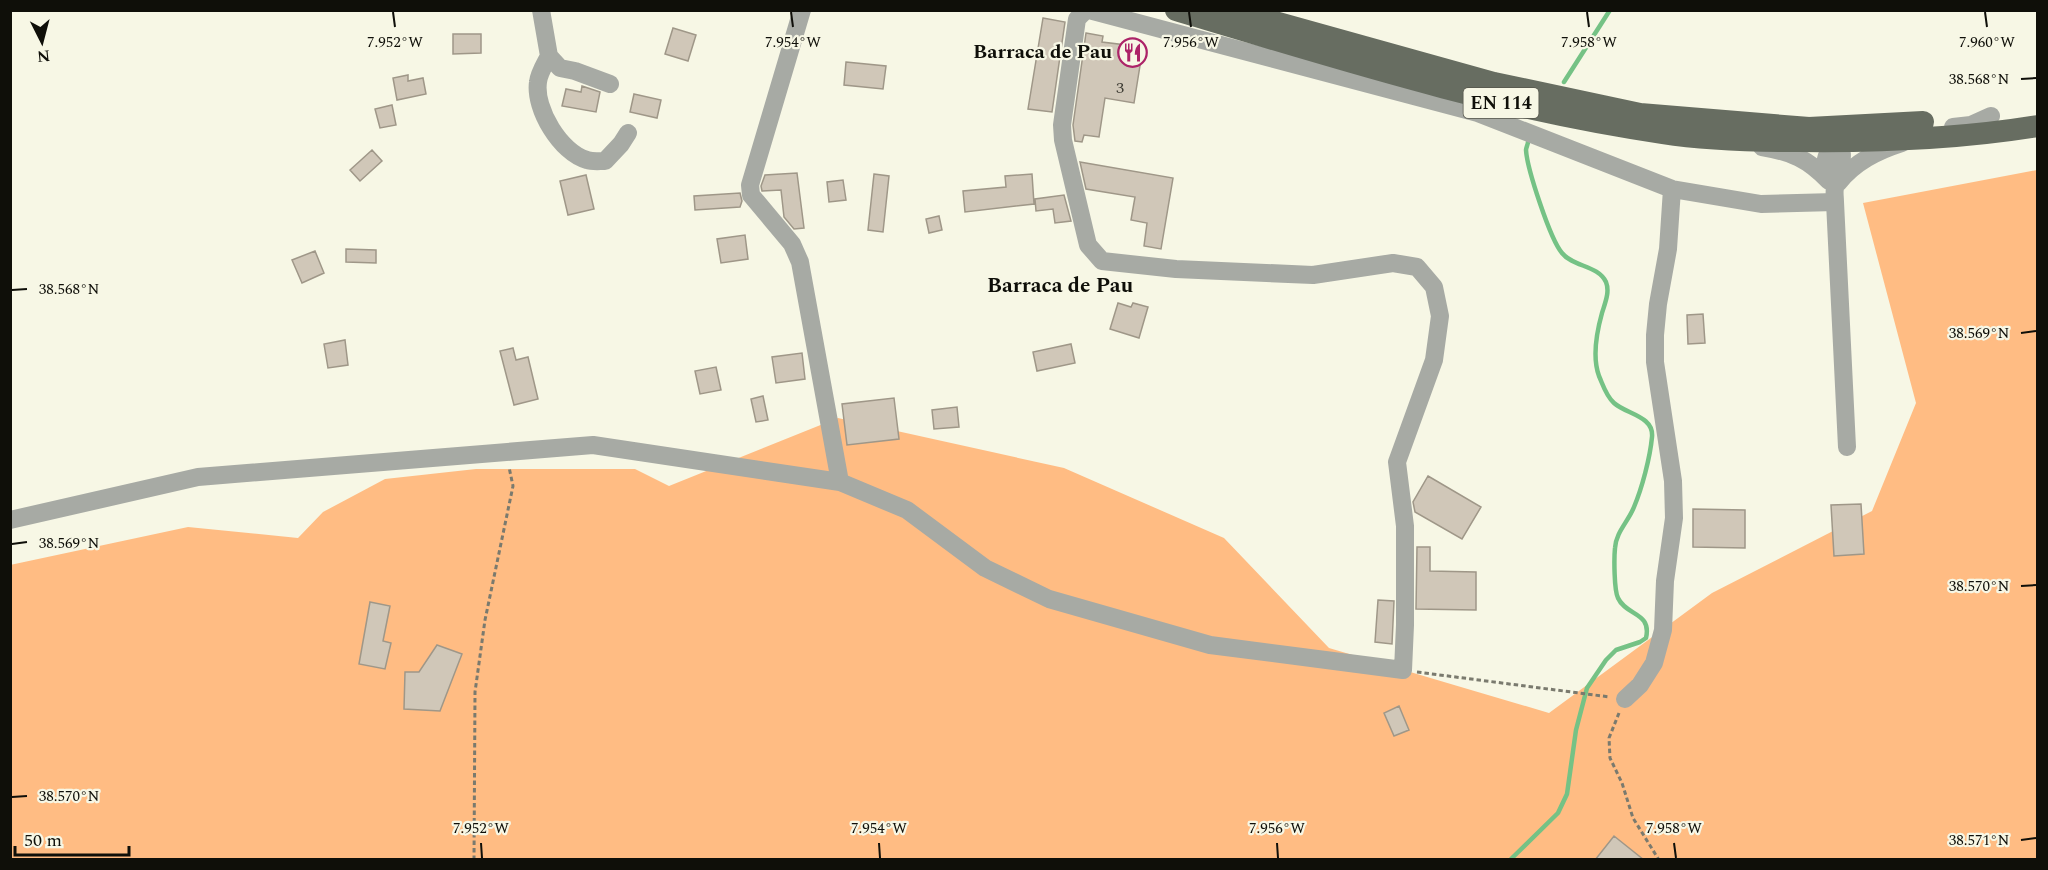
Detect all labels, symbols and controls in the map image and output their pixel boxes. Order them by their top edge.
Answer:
north arrow [12,12,72,72]
text: 7.952°W [367,31,423,54]
text: 7.954°W [765,31,821,54]
text: 7.956°W [1163,31,1219,54]
text: 7.958°W [1561,31,1617,54]
text: 7.960°W [1959,31,2015,54]
restaurant icon: Barraca de Pau [1117,36,1149,68]
place label: Barraca de Pau [973,37,1112,67]
text: N [36,43,51,69]
text: 38.568°N [1949,68,2009,91]
house number: 3 [1116,76,1124,100]
road number: EN 114 [1464,88,1538,118]
district label: Barraca de Pau [987,270,1134,302]
text: 38.568°N [39,278,99,301]
text: 38.569°N [1949,322,2009,345]
text: 38.569°N [39,532,99,555]
text: 38.570°N [1949,575,2009,598]
text: 38.570°N [39,785,99,808]
text: 7.952°W [453,817,509,840]
text: 7.954°W [851,817,907,840]
text: 7.956°W [1249,817,1305,840]
text: 7.958°W [1646,817,1702,840]
scale bar [15,819,129,857]
text: 50 m [24,827,62,854]
text: 38.571°N [1949,829,2009,852]

